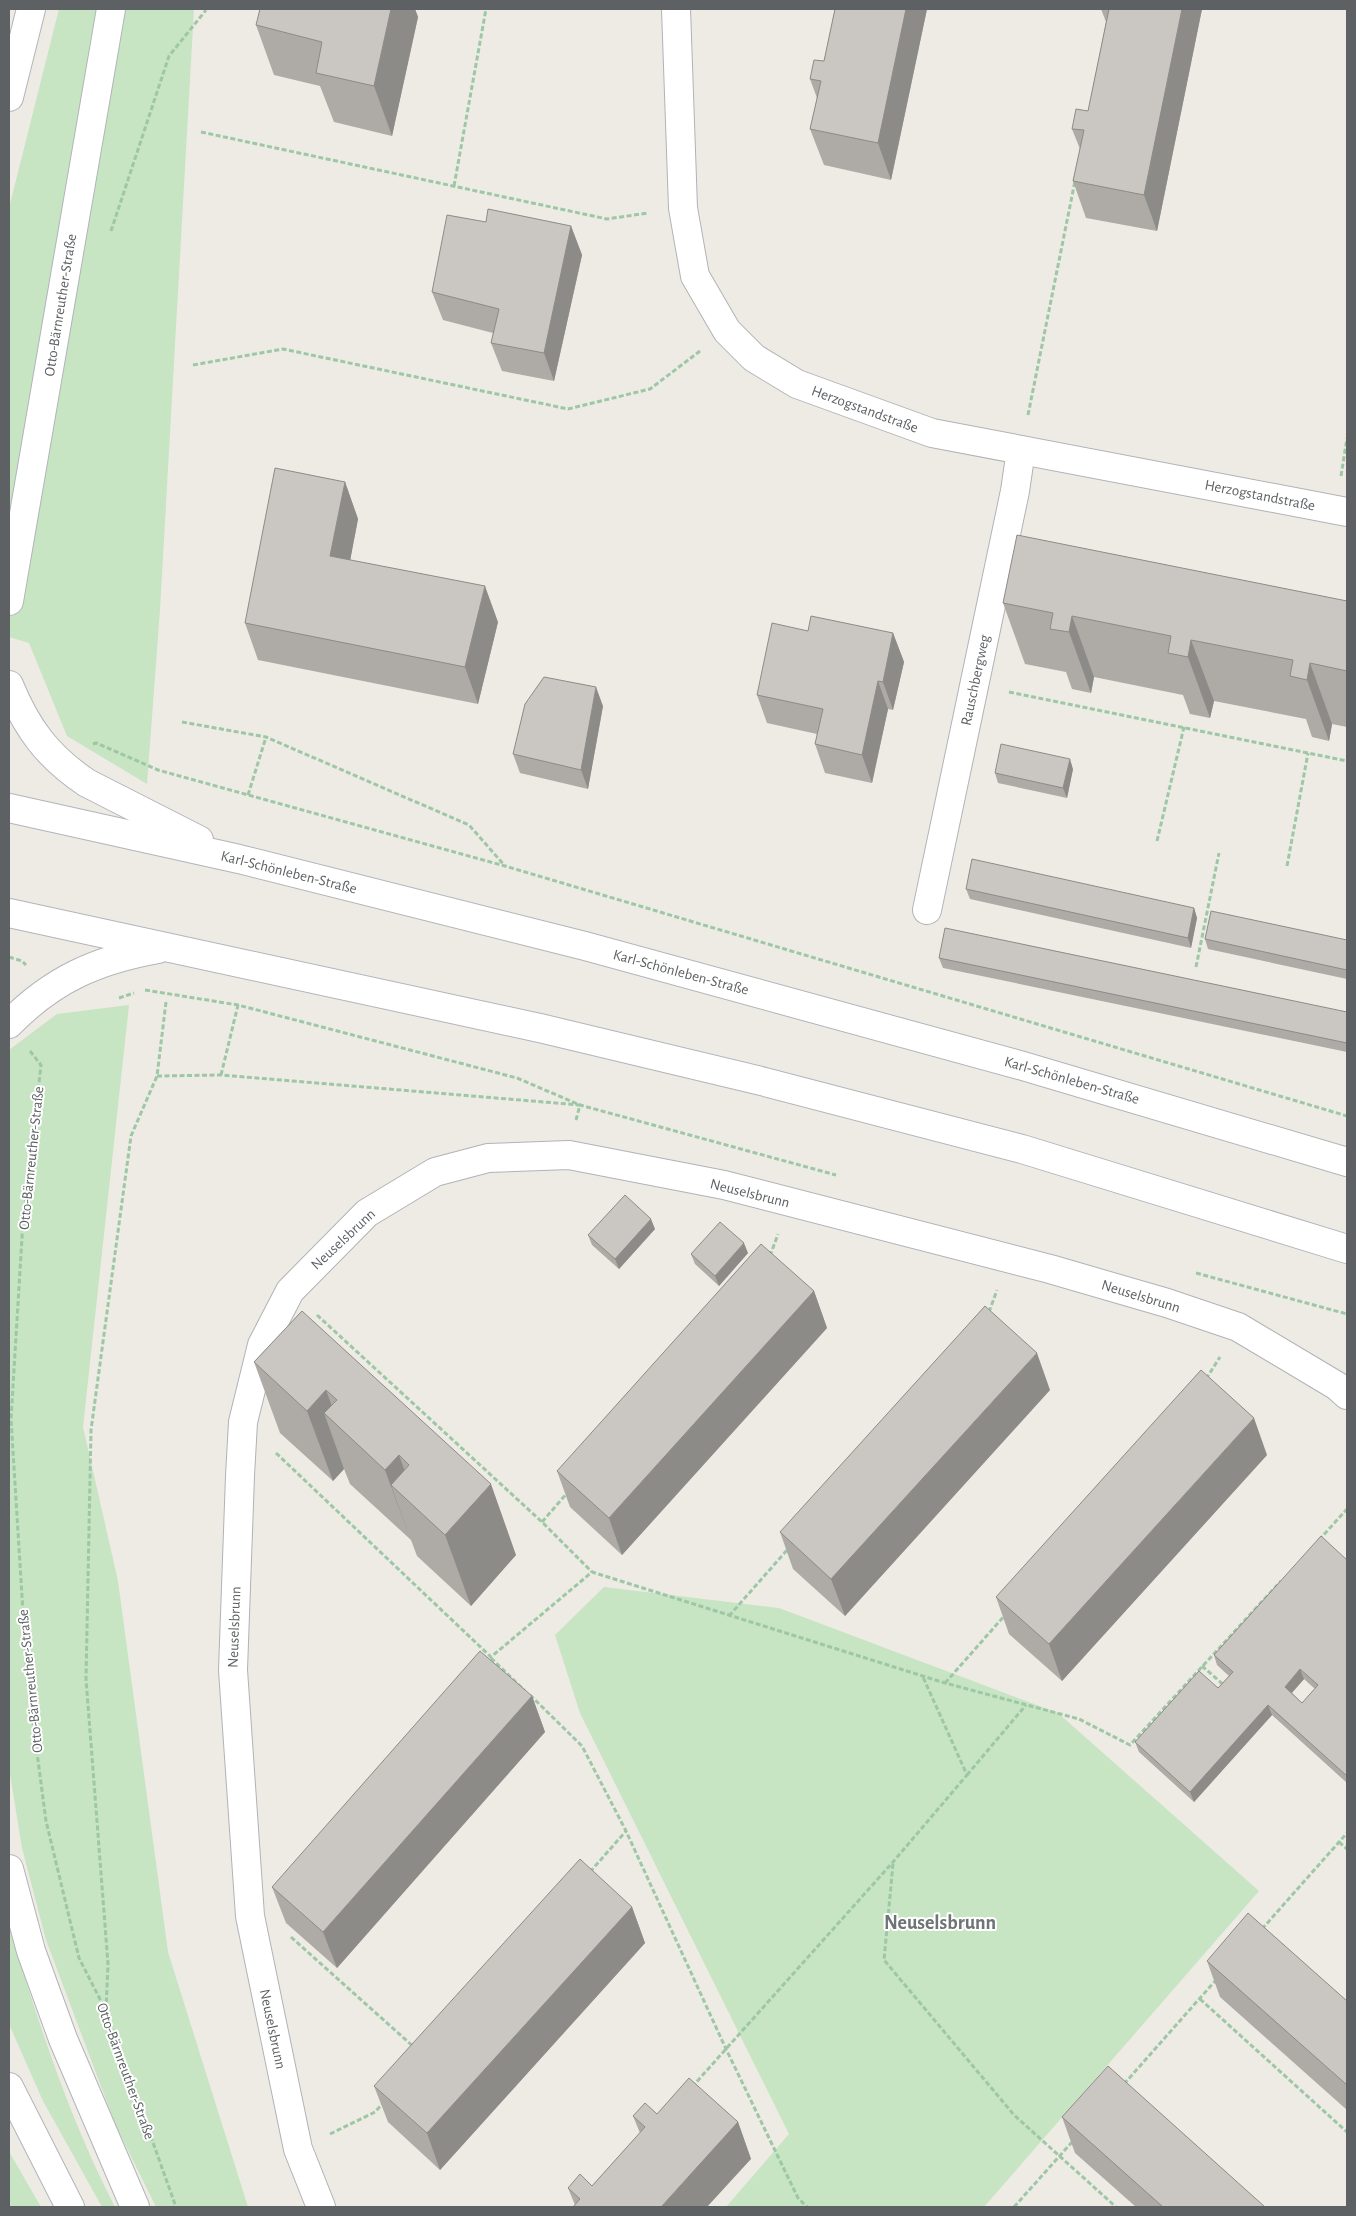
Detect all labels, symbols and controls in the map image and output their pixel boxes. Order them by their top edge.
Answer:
street label: Otto-Bärnreuther-Straße [42,233,79,377]
street label: Herzogstandstraße [810,383,920,436]
street label: Herzogstandstraße [1203,477,1316,514]
street label: Rauschbergweg [959,633,993,727]
street label: Karl-Schönleben-Straße [219,848,359,897]
street label: Karl-Schönleben-Straße [611,947,750,998]
street label: Karl-Schönleben-Straße [1003,1054,1141,1107]
street label: Otto-Bärnreuther-Straße [17,1085,47,1231]
street label: Neuselsbrunn [709,1176,791,1211]
street label: Neuselsbrunn [308,1206,378,1273]
street label: Neuselsbrunn [1100,1277,1182,1316]
street label: Neuselsbrunn [226,1586,243,1668]
street label: Otto-Bärnreuther-Straße [15,1608,45,1753]
district label: Neuselsbrunn [884,1913,996,1933]
street label: Neuselsbrunn [257,1988,288,2071]
street label: Otto-Bärnreuther-Straße [94,2001,157,2142]

